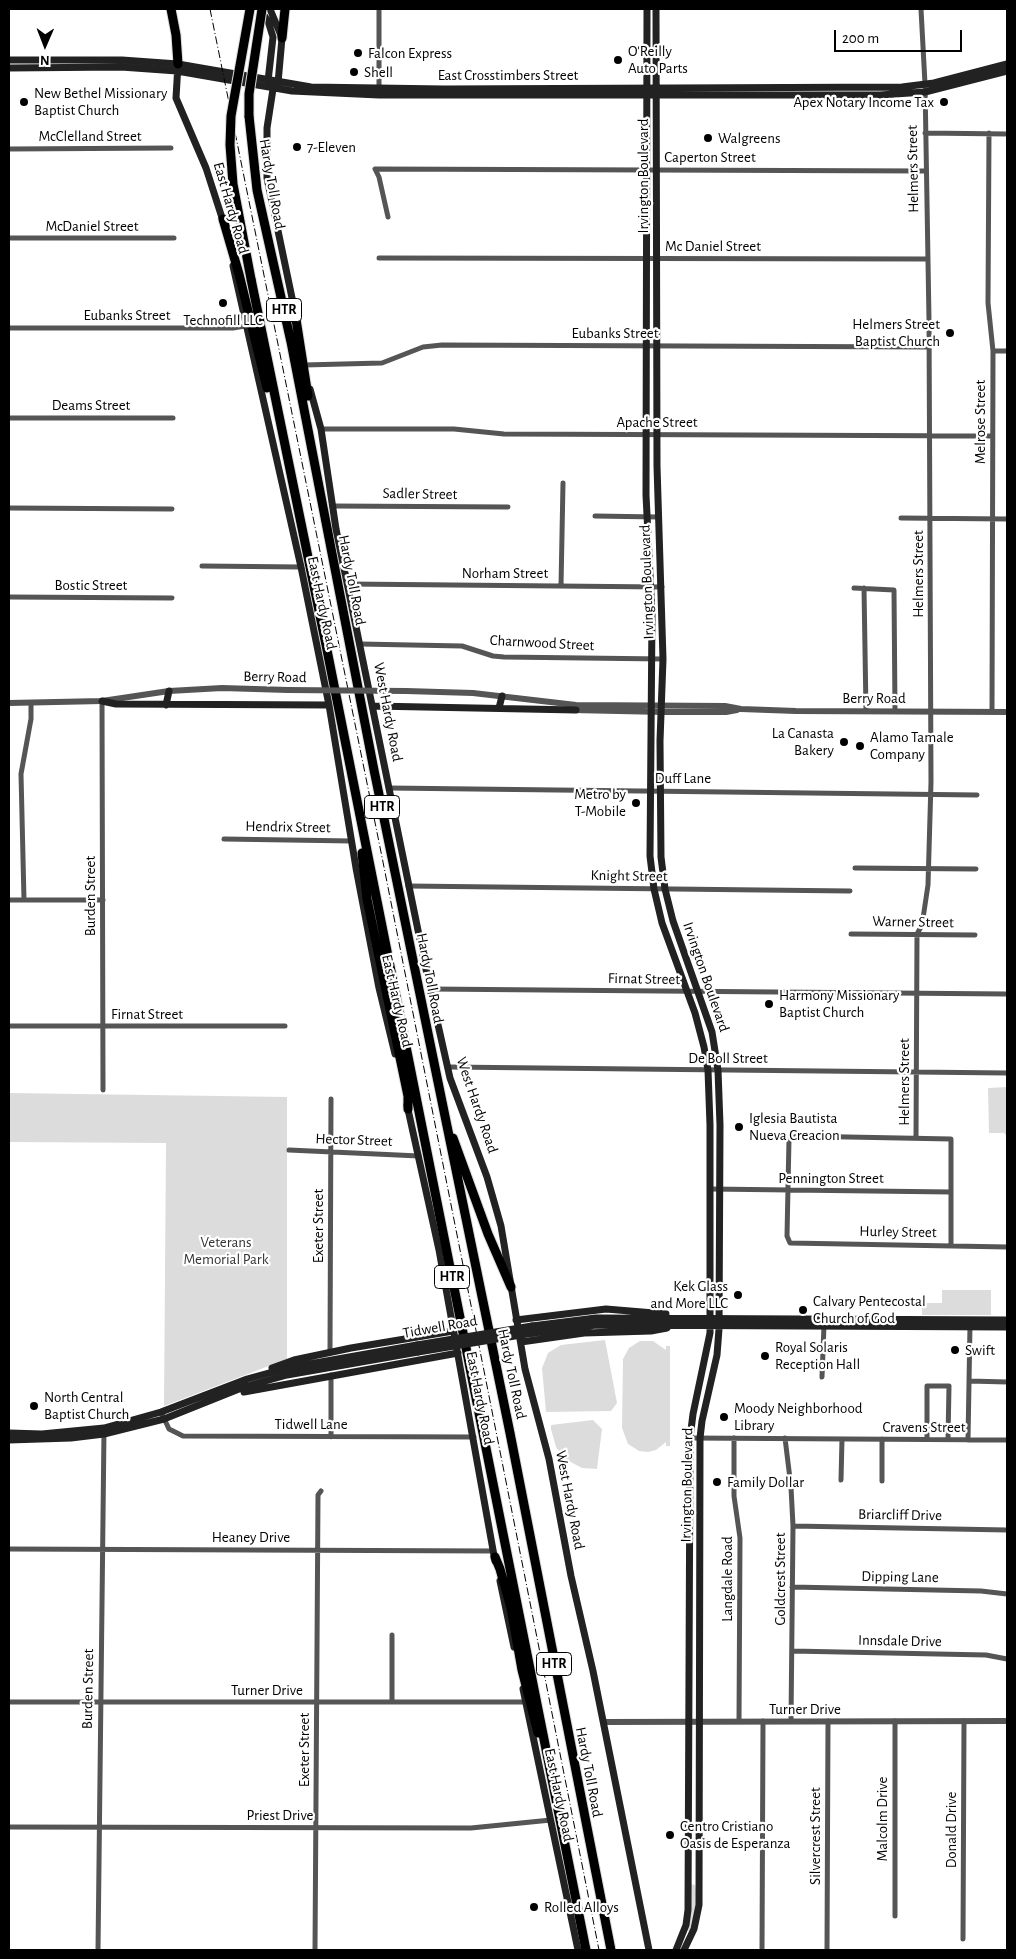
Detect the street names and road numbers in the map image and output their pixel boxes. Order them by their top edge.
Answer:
street label: East Crosstimbers Street [438,66,578,84]
street label: Irvington Boulevard [634,119,652,233]
street label: Helmers Street [903,125,923,213]
street label: McClelland Street [38,127,142,145]
street label: Hardy Toll Road [255,137,289,231]
street label: Caperton Street [664,148,756,166]
street label: East Hardy Road [209,160,253,256]
street label: McDaniel Street [45,217,139,235]
street label: Mc Daniel Street [665,237,761,255]
road number: HTR [266,298,302,322]
street label: Eubanks Street [84,306,170,324]
street label: Eubanks Street [572,324,658,342]
street label: Melrose Street [971,380,989,464]
street label: Deams Street [52,396,130,414]
street label: Apache Street [616,413,698,431]
street label: Sadler Street [382,484,458,504]
street label: Irvington Boulevard [636,524,658,640]
street label: Helmers Street [909,530,927,618]
street label: Hardy Toll Road [334,533,370,627]
street label: East Hardy Road [303,555,341,651]
street label: Norham Street [462,564,548,582]
street label: Bostic Street [55,576,127,594]
street label: Charnwood Street [489,631,595,655]
street label: West Hardy Road [370,661,406,763]
street label: Berry Road [243,667,307,687]
street label: Berry Road [842,689,906,707]
street label: Duff Lane [655,769,711,787]
road number: HTR [364,796,400,819]
street label: Hendrix Street [245,817,331,837]
street label: Burden Street [81,856,99,936]
street label: Knight Street [590,866,668,886]
street label: Warner Street [872,912,954,932]
street label: Irvington Boulevard [679,920,733,1034]
street label: Hardy Toll Road [412,931,448,1025]
street label: East Hardy Road [378,953,416,1049]
street label: Firnat Street [608,969,680,989]
street label: Firnat Street [111,1005,183,1023]
street label: Helmers Street [895,1038,913,1126]
street label: De Boll Street [688,1049,768,1067]
street label: West Hardy Road [452,1055,502,1155]
street label: Hector Street [315,1130,393,1150]
street label: Pennington Street [778,1169,884,1187]
street label: Exeter Street [309,1189,327,1263]
street label: Hurley Street [859,1222,937,1242]
road number: HTR [434,1266,470,1288]
street label: Tidwell Road [401,1312,479,1342]
street label: Hardy Toll Road [494,1327,530,1421]
street label: East Hardy Road [462,1350,498,1446]
street label: Tidwell Lane [274,1415,348,1433]
street label: Cravens Street [882,1418,966,1436]
street label: Irvington Boulevard [677,1427,697,1543]
street label: West Hardy Road [552,1449,588,1551]
street label: Briarcliff Drive [858,1505,942,1525]
street label: Heaney Drive [212,1528,290,1546]
street label: Goldcrest Street [771,1532,789,1626]
street label: Langdale Road [718,1536,736,1622]
street label: Dipping Lane [861,1567,939,1587]
street label: Innsdale Drive [858,1631,942,1651]
street label: Burden Street [78,1649,98,1729]
road number: HTR [536,1652,572,1676]
street label: Turner Drive [231,1681,303,1699]
street label: Turner Drive [769,1700,841,1718]
street label: Exeter Street [295,1713,313,1787]
street label: Hardy Toll Road [571,1725,607,1819]
street label: East Hardy Road [540,1747,578,1843]
street label: Malcolm Drive [873,1777,891,1861]
street label: Silvercrest Street [806,1787,824,1885]
street label: Donald Drive [942,1792,960,1868]
street label: Priest Drive [247,1806,313,1824]

